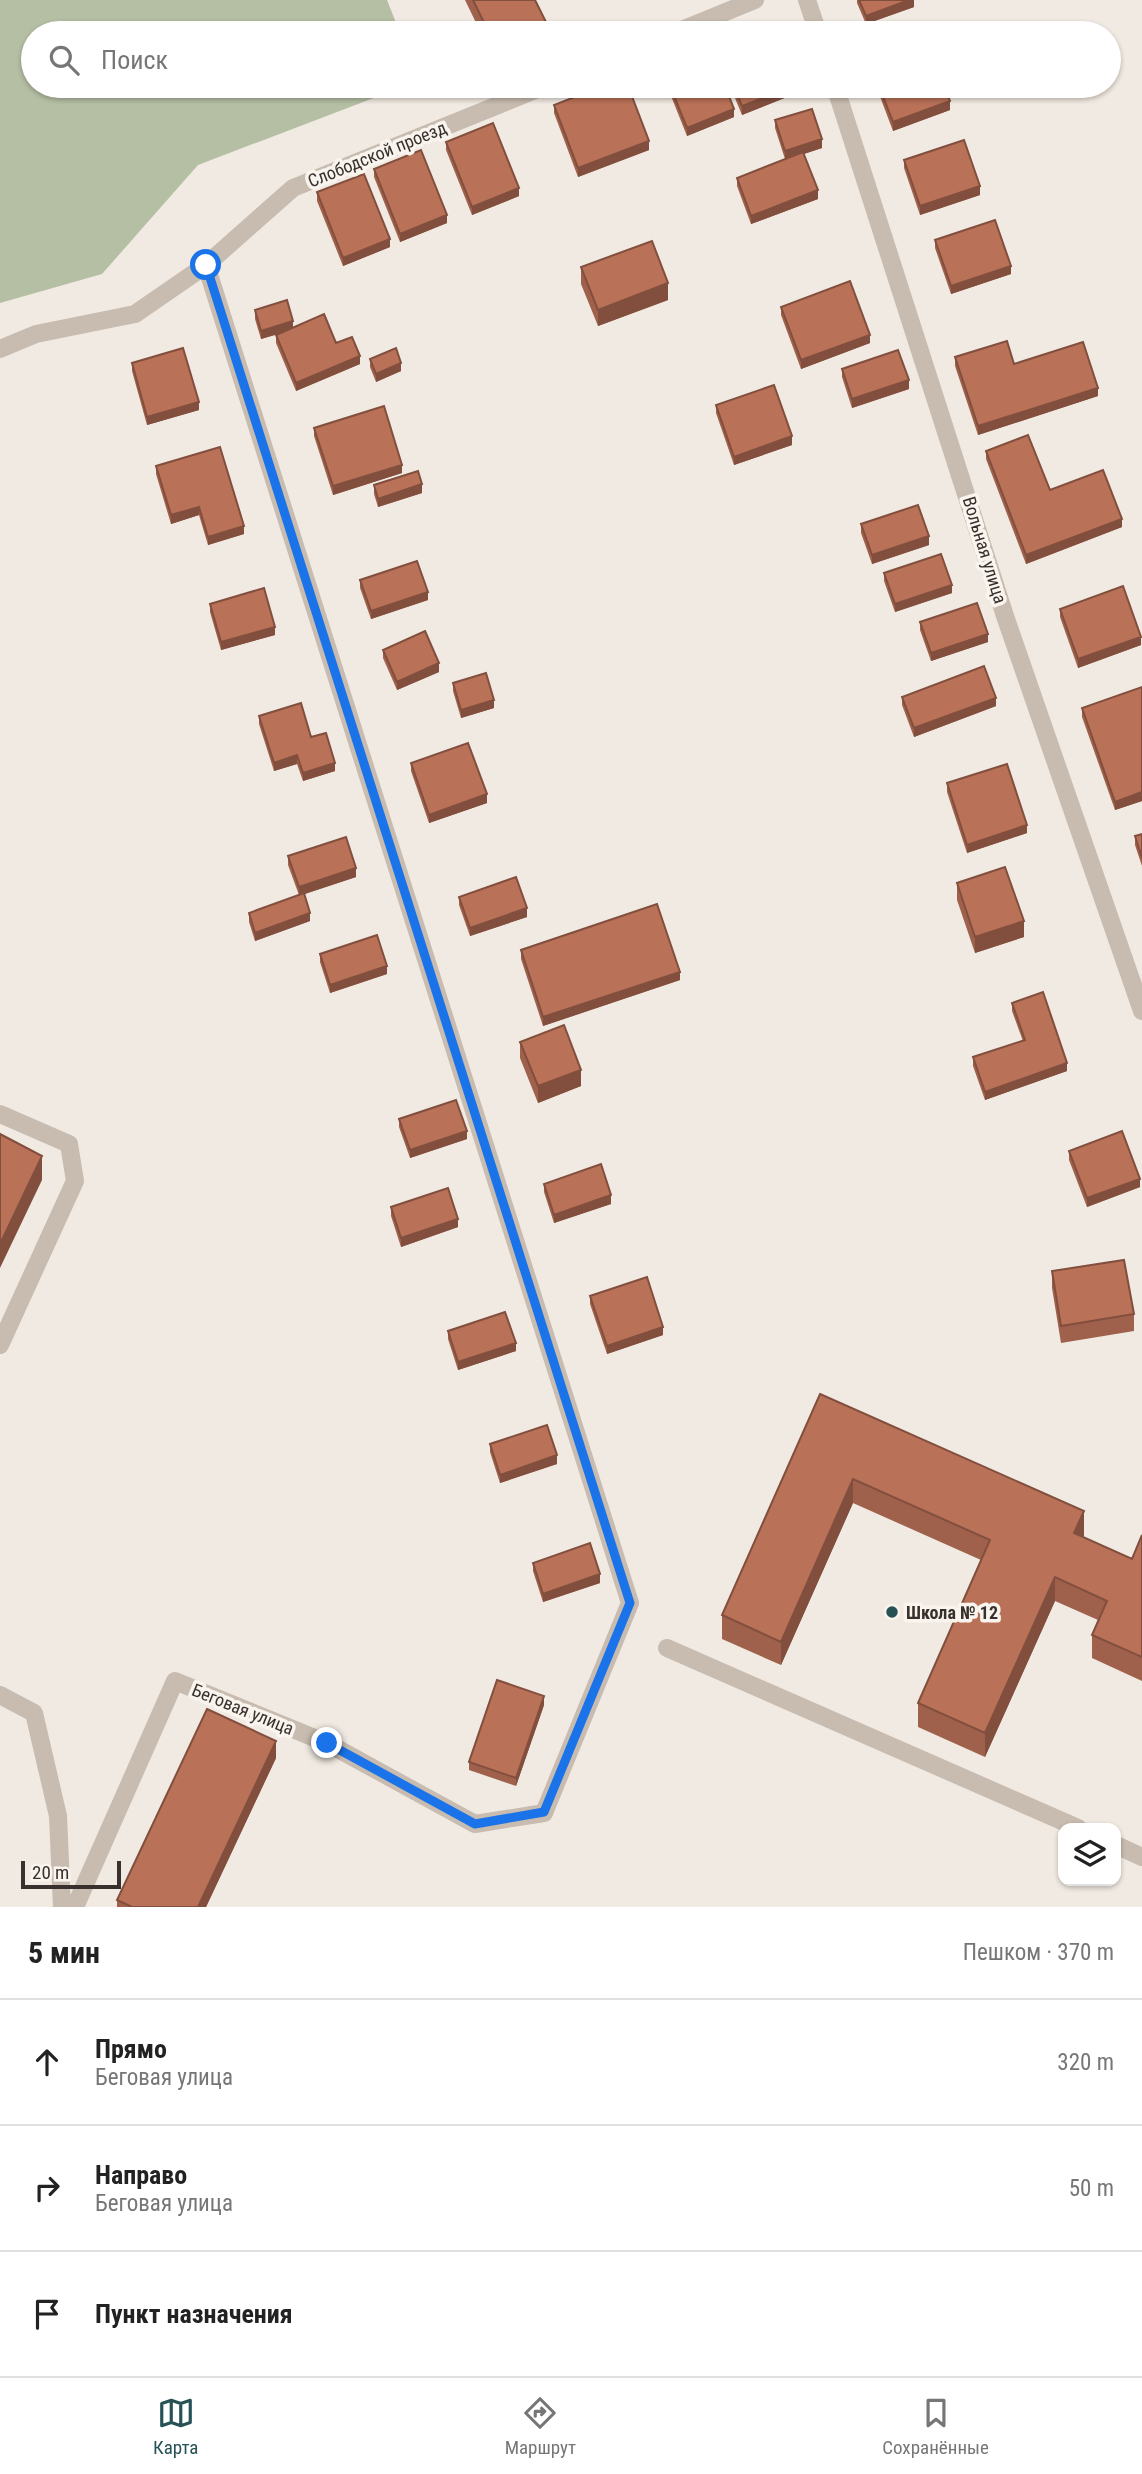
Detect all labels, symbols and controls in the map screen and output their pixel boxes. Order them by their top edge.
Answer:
search box [21,21,1121,98]
icon: search [45,41,83,79]
text: Поиск [101,45,168,75]
street label: Слободской проезд [305,117,450,191]
route start [190,249,221,280]
street label: Вольная улица [959,494,1011,606]
place label: Школа № 12 [906,1602,998,1623]
marker: Школа № 12 [884,1604,900,1620]
street label: Беговая улица [189,1679,297,1739]
route end [311,1727,342,1758]
map controls [1058,1823,1121,1886]
button: layers [1058,1823,1121,1886]
scale bar [21,1858,121,1890]
text: 20 m [32,1861,69,1884]
text: 5 мин [28,1935,100,1970]
text: Пешком · 370 m [963,1939,1114,1966]
text: Прямо [95,2034,167,2064]
icon: ahead [28,2043,66,2081]
text: 320 m [1057,2049,1114,2076]
text: Беговая улица [95,2064,233,2091]
text: Направо [95,2160,187,2190]
icon: right [28,2169,66,2207]
text: 50 m [1069,2175,1114,2202]
text: Беговая улица [95,2190,233,2217]
icon: arrive [28,2295,66,2333]
text: Пункт назначения [95,2299,293,2329]
tab: Карта [153,2394,198,2459]
tab: Маршрут [505,2394,576,2459]
tab: Сохранённые [882,2394,989,2459]

